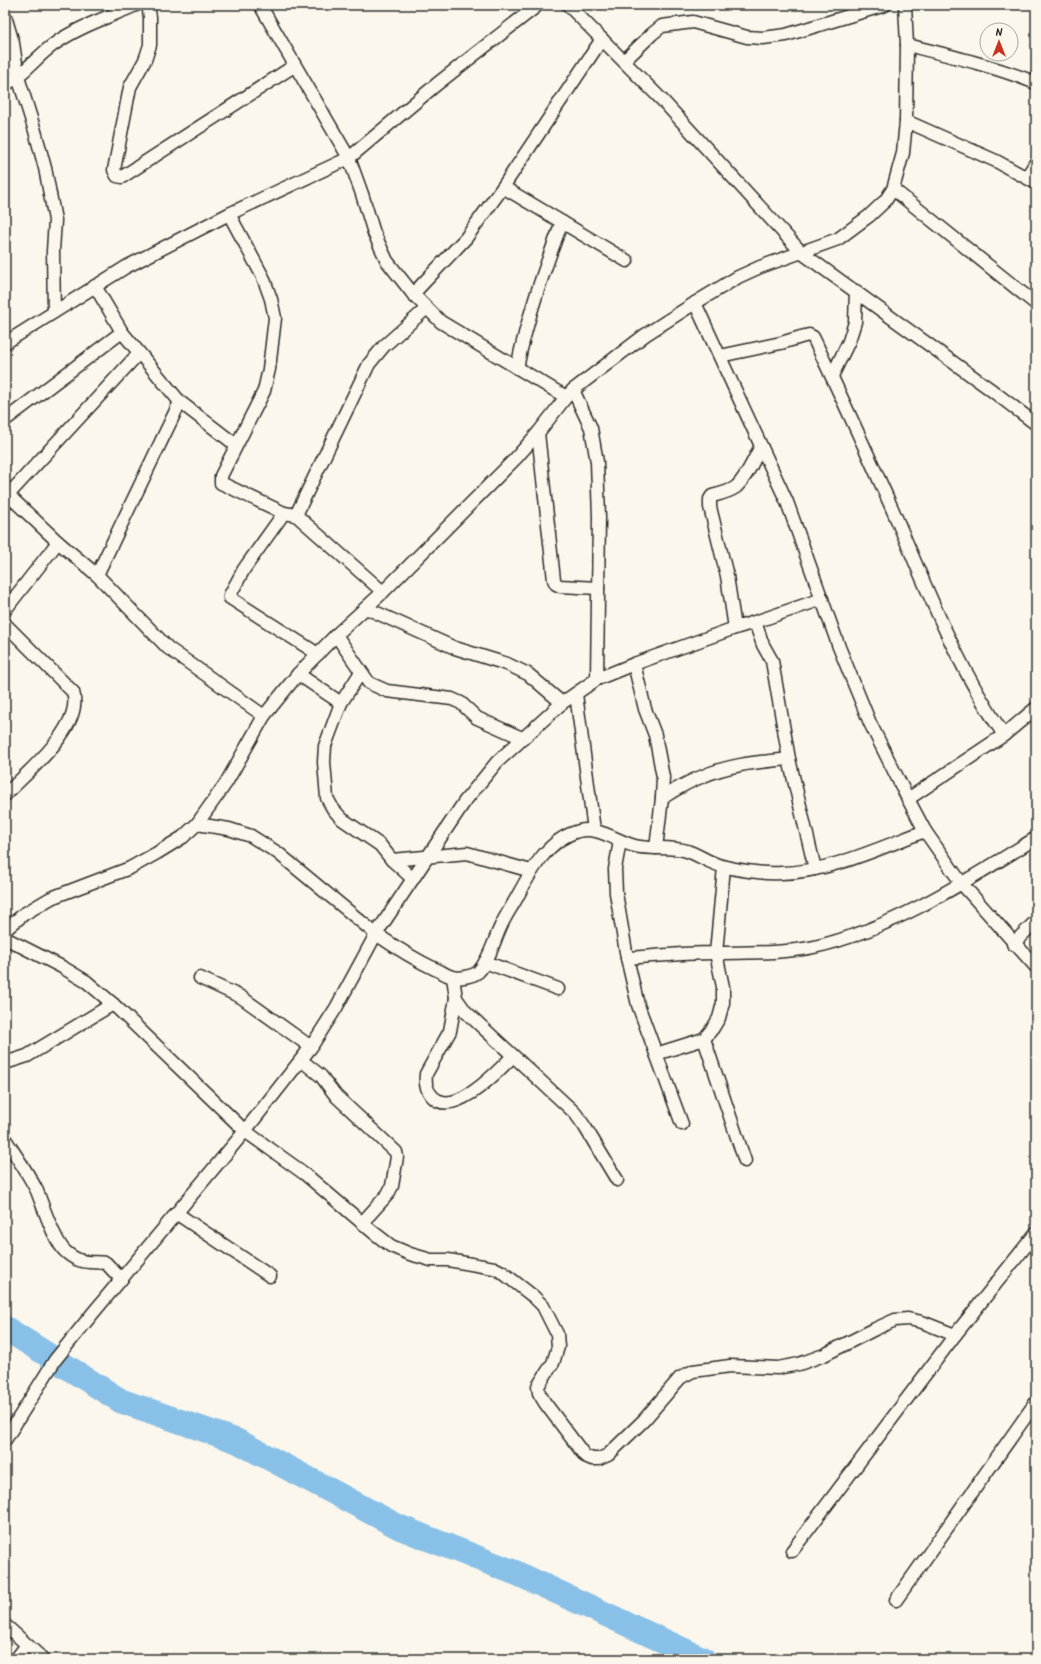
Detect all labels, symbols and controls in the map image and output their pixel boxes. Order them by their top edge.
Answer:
north arrow [979,22,1019,62]
text: N [996,24,1003,42]

